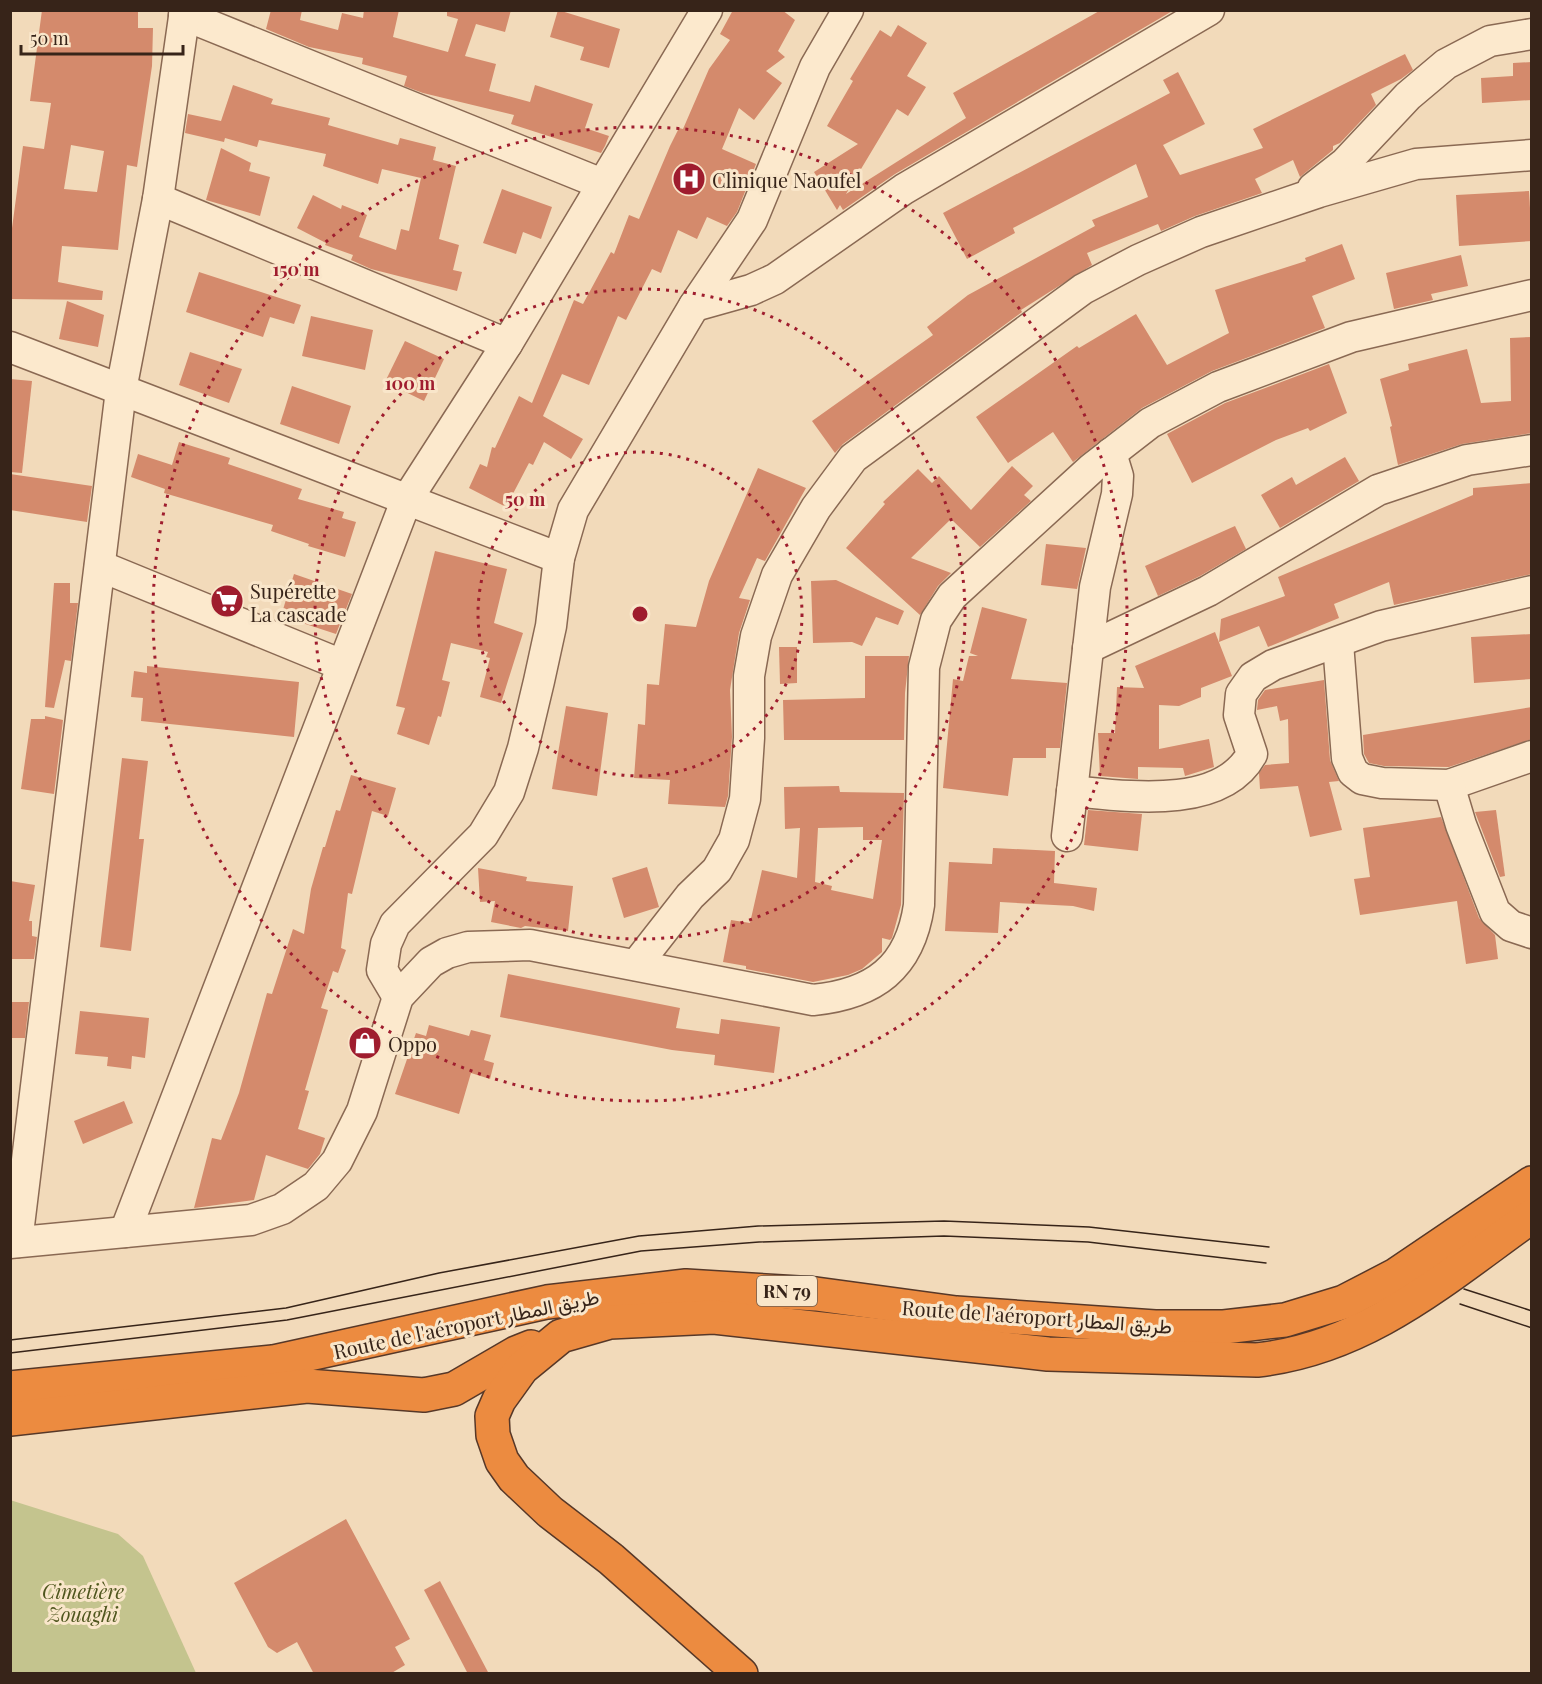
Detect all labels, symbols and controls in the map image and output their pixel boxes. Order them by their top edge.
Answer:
scale bar [21,18,183,56]
text: 50 m [30,26,69,50]
hospital icon: Clinique Naoufel [671,161,707,197]
place label: Clinique Naoufel [712,166,862,193]
text: 150 m [272,257,320,281]
text: 100 m [385,371,436,395]
text: 50 m [505,487,546,511]
place label: Supérette La cascade [250,577,347,627]
supermarket icon: Supérette La cascade [209,583,245,619]
centre of rings [630,604,650,624]
shop icon: Oppo [347,1025,383,1061]
place label: Oppo [388,1030,437,1057]
road number: RN 79 [757,1276,817,1306]
street label: Route de l'aéroport طريق المطار [331,1282,601,1365]
street label: Route de l'aéroport طريق المطار [901,1293,1173,1340]
park label: Cimetière Zouaghi [42,1577,125,1627]

